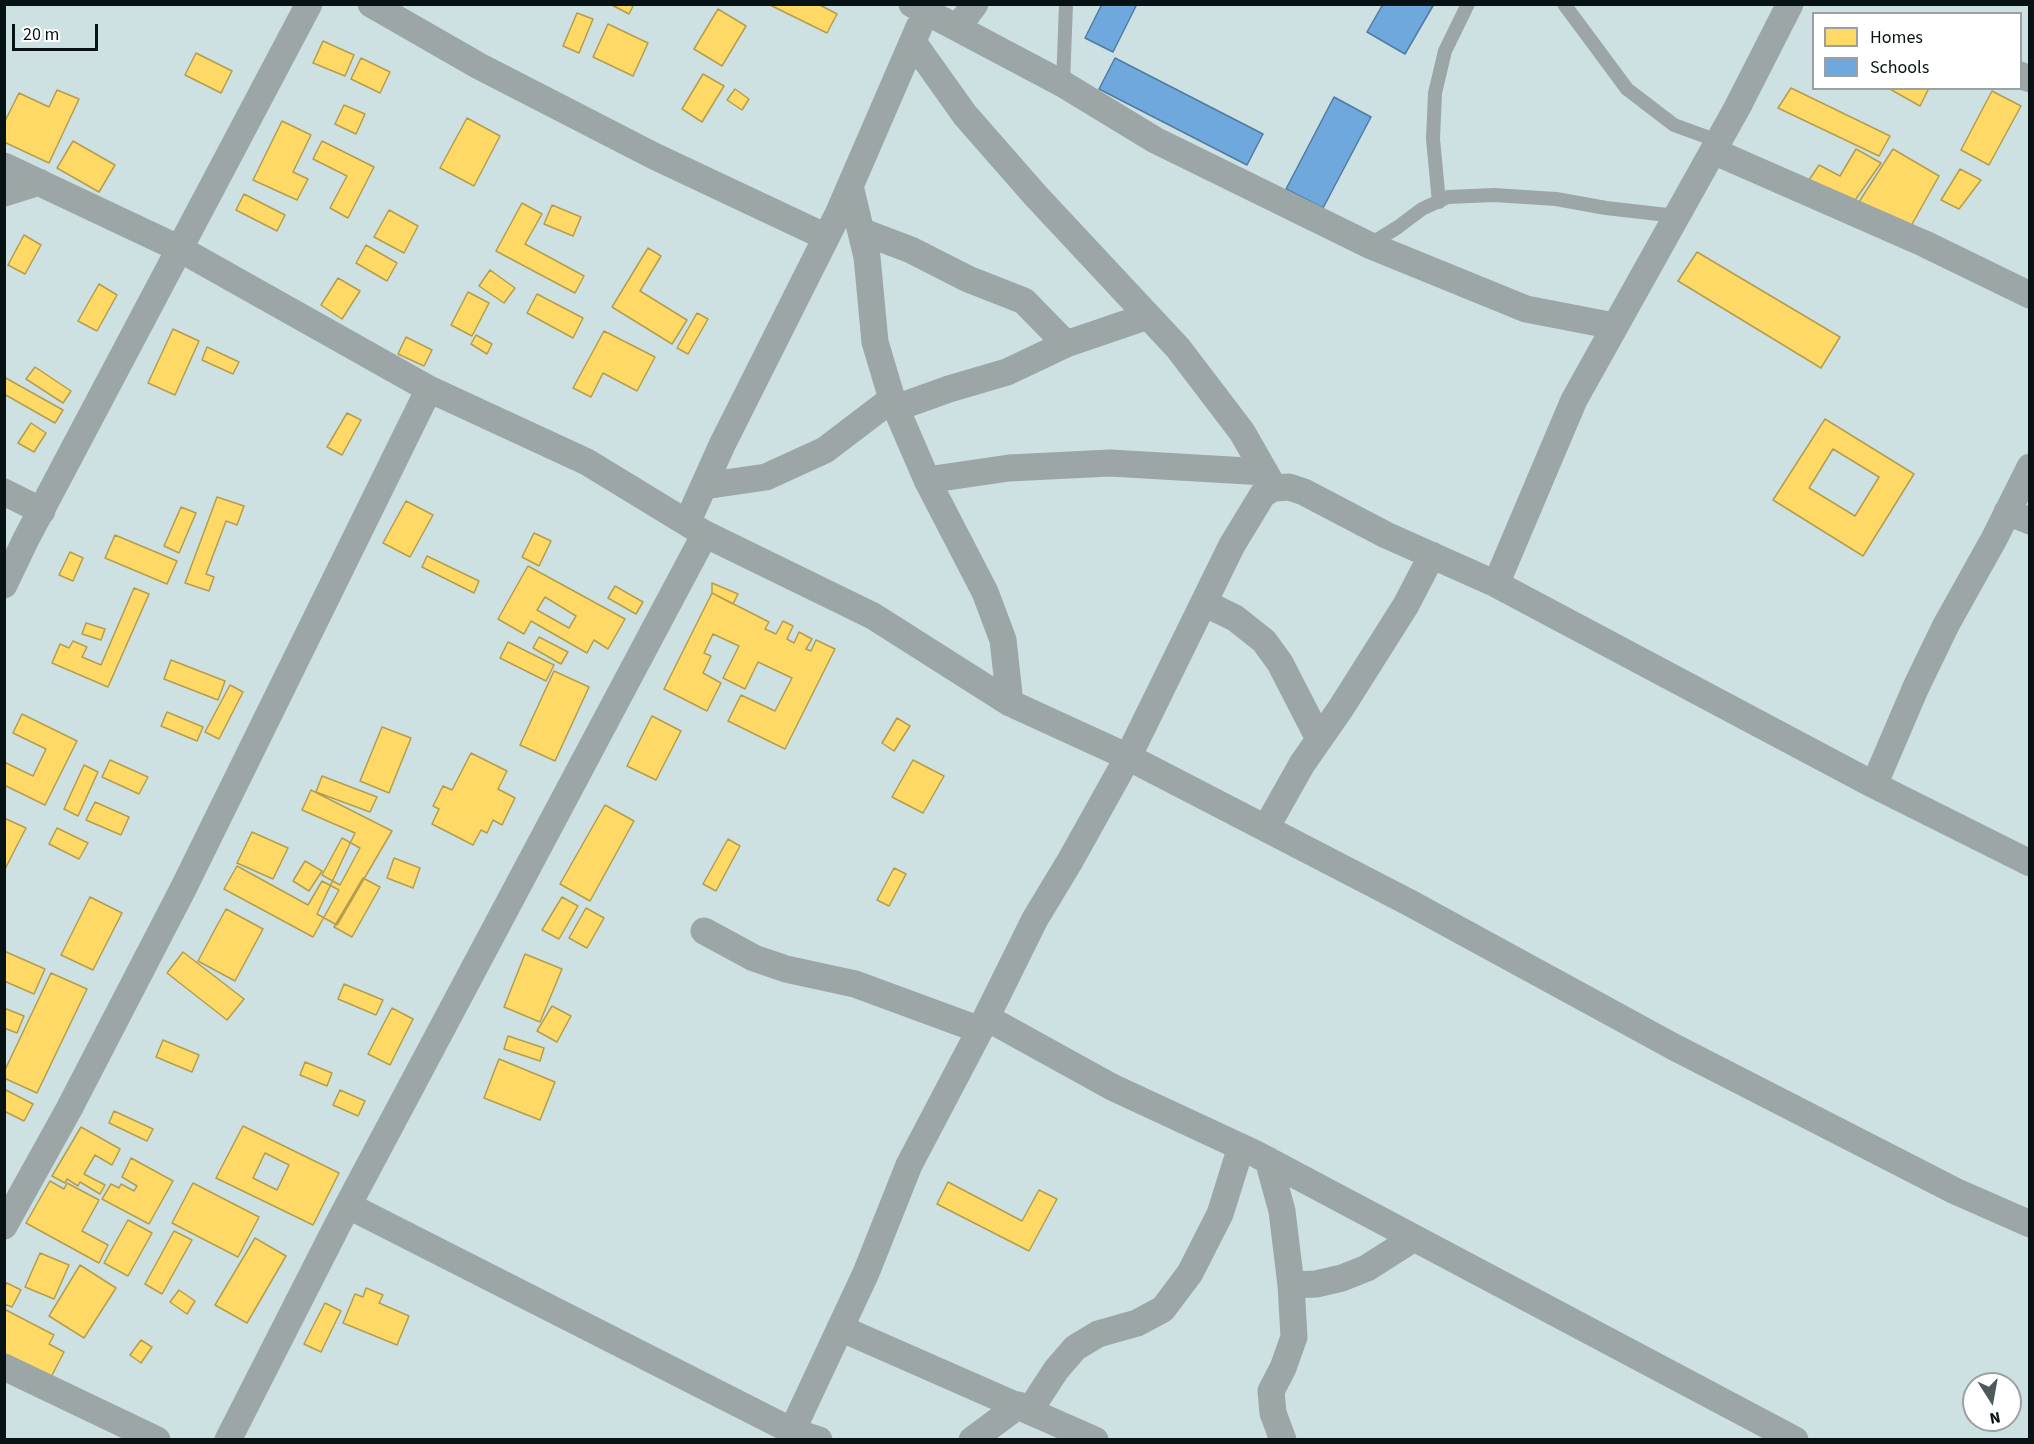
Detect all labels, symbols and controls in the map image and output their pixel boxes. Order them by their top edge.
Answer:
scale bar [15,12,100,50]
legend [1812,12,2022,90]
text: 20 m [23,22,59,47]
text: Homes [1870,25,1923,50]
text: Schools [1870,55,1929,80]
north arrow [1962,1372,2022,1432]
text: N [1988,1406,2002,1430]

